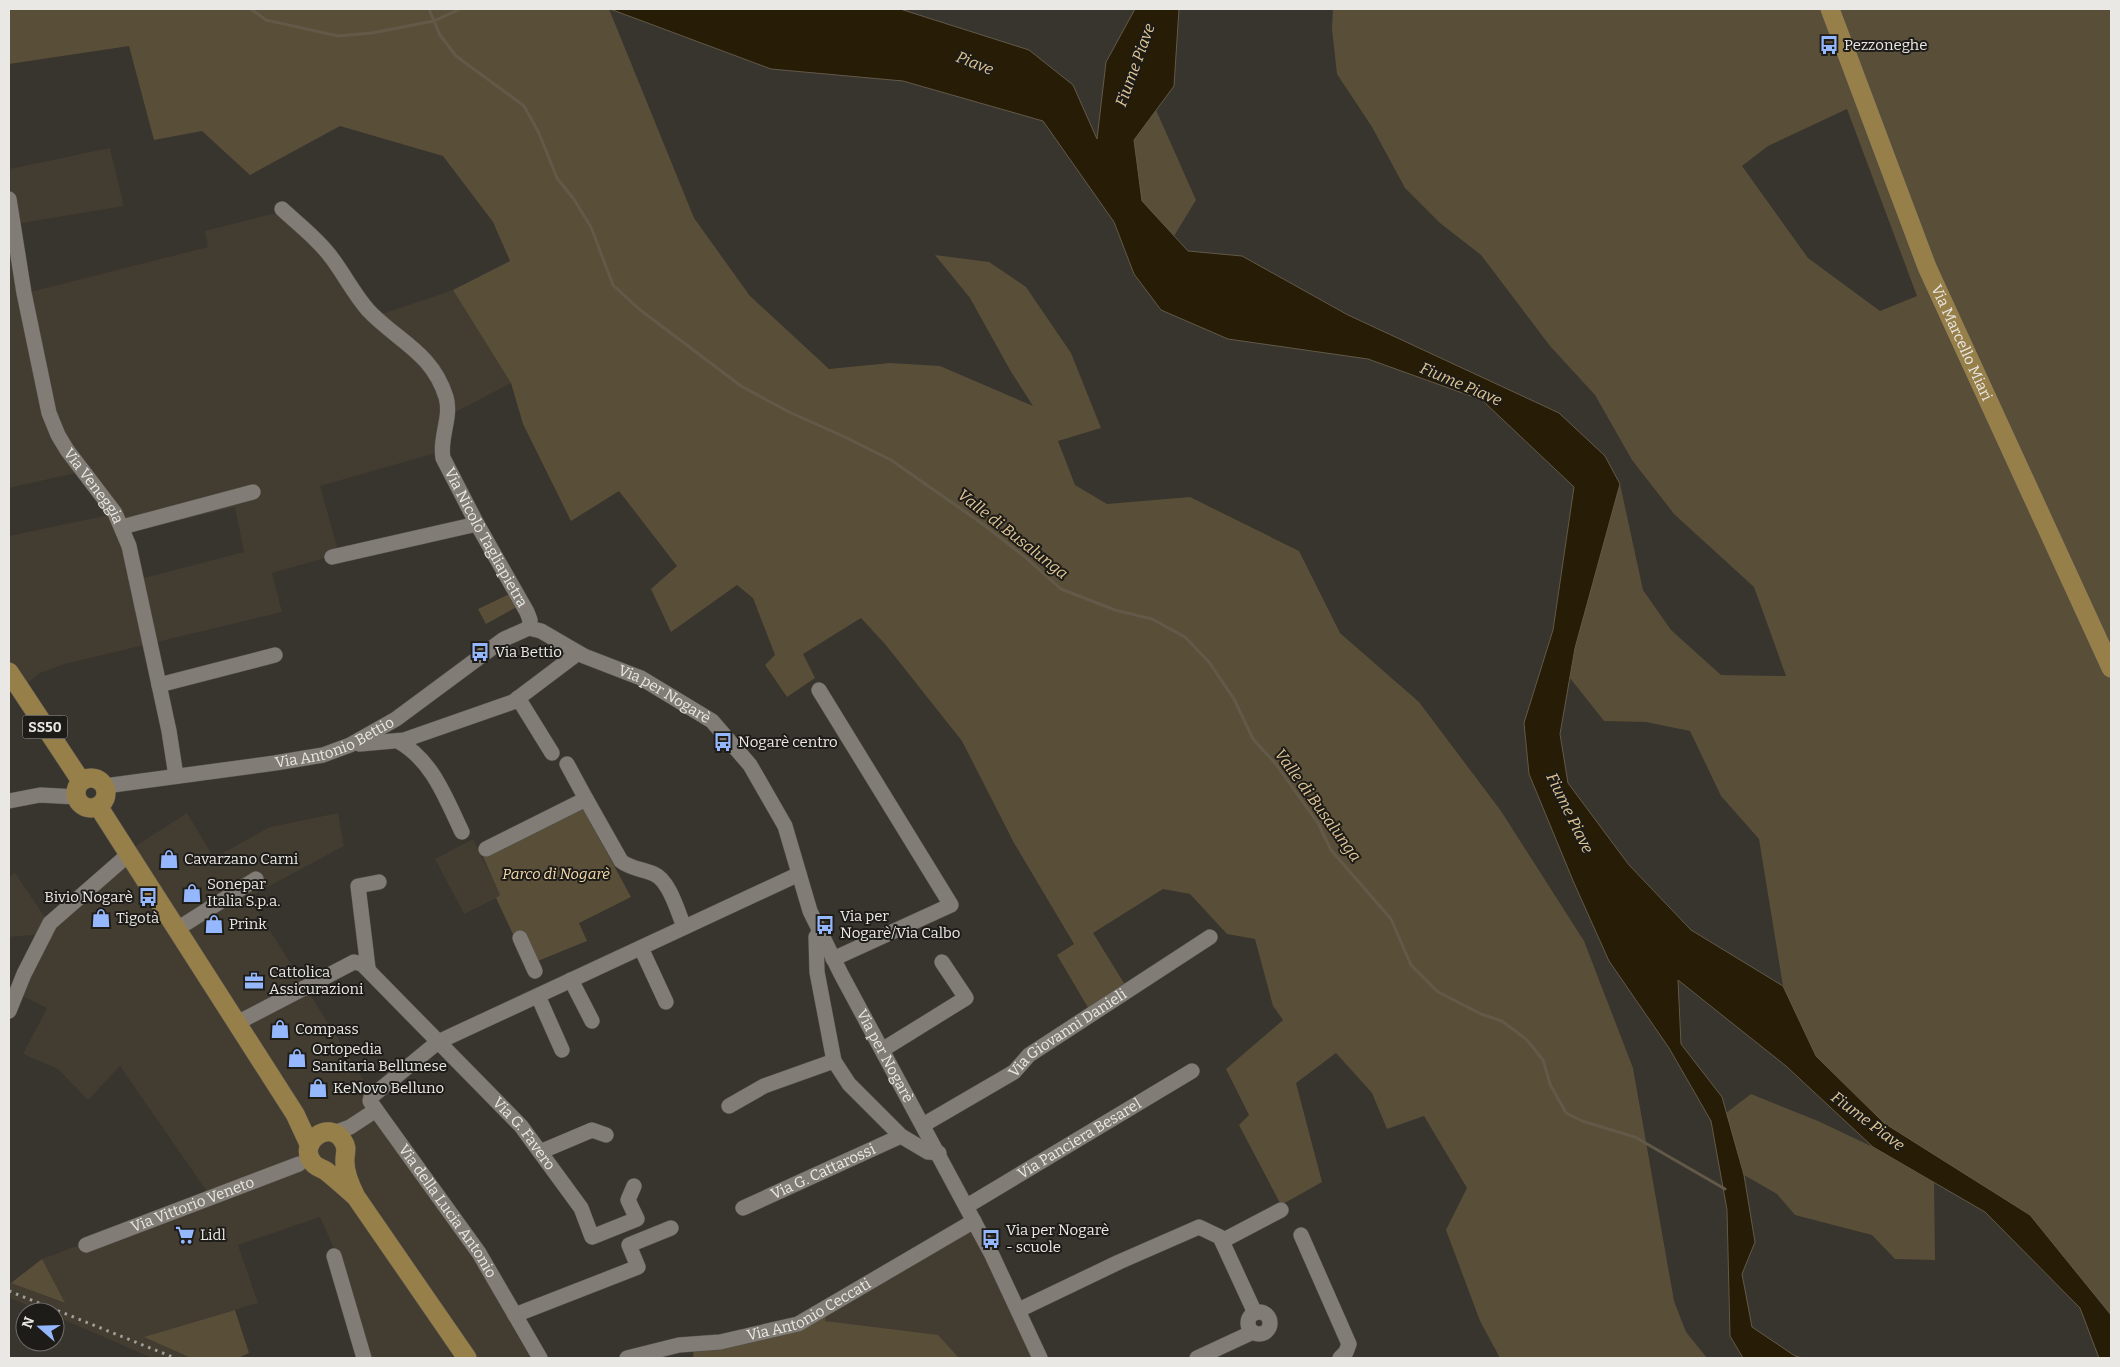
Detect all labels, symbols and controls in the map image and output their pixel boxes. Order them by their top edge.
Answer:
water label: Fiume Piave [1111,21,1159,109]
bus stop icon: Pezzoneghe [1818,34,1840,56]
place label: Pezzoneghe [1844,36,1927,54]
water label: Piave [954,47,996,79]
street label: Via Marcello Miari [1927,282,1996,404]
water label: Fiume Piave [1417,358,1505,410]
street label: Via Veneggia [60,445,127,526]
street label: Via Nicolò Tagliapietra [441,465,531,610]
water label: Valle di Busalunga [954,485,1072,583]
bus stop icon: Via Bettio [469,641,491,663]
place label: Via Bettio [495,643,562,661]
street label: Via per Nogarè [616,661,714,727]
street label: Via Antonio Bettio [274,713,397,772]
road number: SS50 [22,716,68,739]
bus stop icon: Nogarè centro [712,731,734,753]
place label: Nogarè centro [738,733,838,751]
water label: Valle di Busalunga [1271,745,1365,865]
water label: Fiume Piave [1542,770,1598,856]
shop icon: Cavarzano Carni [158,848,180,870]
place label: Cavarzano Carni [184,850,299,868]
park label: Parco di Nogarè [502,865,610,883]
place label: Sonepar Italia S.p.a. [207,875,281,910]
shop icon: Sonepar Italia S.p.a. [181,882,203,904]
bus stop icon: Bivio Nogarè [137,886,159,908]
place label: Bivio Nogarè [44,888,133,906]
shop icon: Tigotà [90,907,112,929]
place label: Via per Nogarè/Via Calbo [840,907,960,942]
place label: Tigotà [116,909,159,927]
shop icon: Prink [203,913,225,935]
bus stop icon: Via per Nogarè/Via Calbo [814,914,836,936]
place label: Prink [229,915,267,933]
place label: Cattolica Assicurazioni [269,963,364,998]
office icon: Cattolica Assicurazioni [243,970,265,992]
street label: Via Giovanni Danieli [1005,985,1130,1081]
street label: Via per Nogarè [853,1006,917,1106]
shop icon: Compass [269,1018,291,1040]
place label: Compass [295,1020,359,1038]
place label: Ortopedia Sanitaria Bellunese [312,1040,447,1075]
shop icon: Ortopedia Sanitaria Bellunese [286,1047,308,1069]
shop icon: KeNovo Belluno [307,1077,329,1099]
place label: KeNovo Belluno [333,1079,444,1097]
water label: Fiume Piave [1828,1087,1908,1155]
street label: Via G. Favero [489,1093,559,1174]
street label: Via Panciera Besarel [1014,1095,1144,1183]
street label: Via G. Cattarossi [768,1140,879,1203]
street label: Via della Lucia Antonio [395,1141,500,1281]
street label: Via Vittorio Veneto [128,1173,257,1236]
place label: Via per Nogarè - scuole [1006,1221,1109,1256]
supermarket icon: Lidl [174,1224,196,1246]
place label: Lidl [200,1226,226,1244]
bus stop icon: Via per Nogarè - scuole [980,1228,1002,1250]
street label: Via Antonio Ceccati [745,1274,874,1345]
north arrow [15,1302,65,1352]
text: N [18,1315,38,1331]

